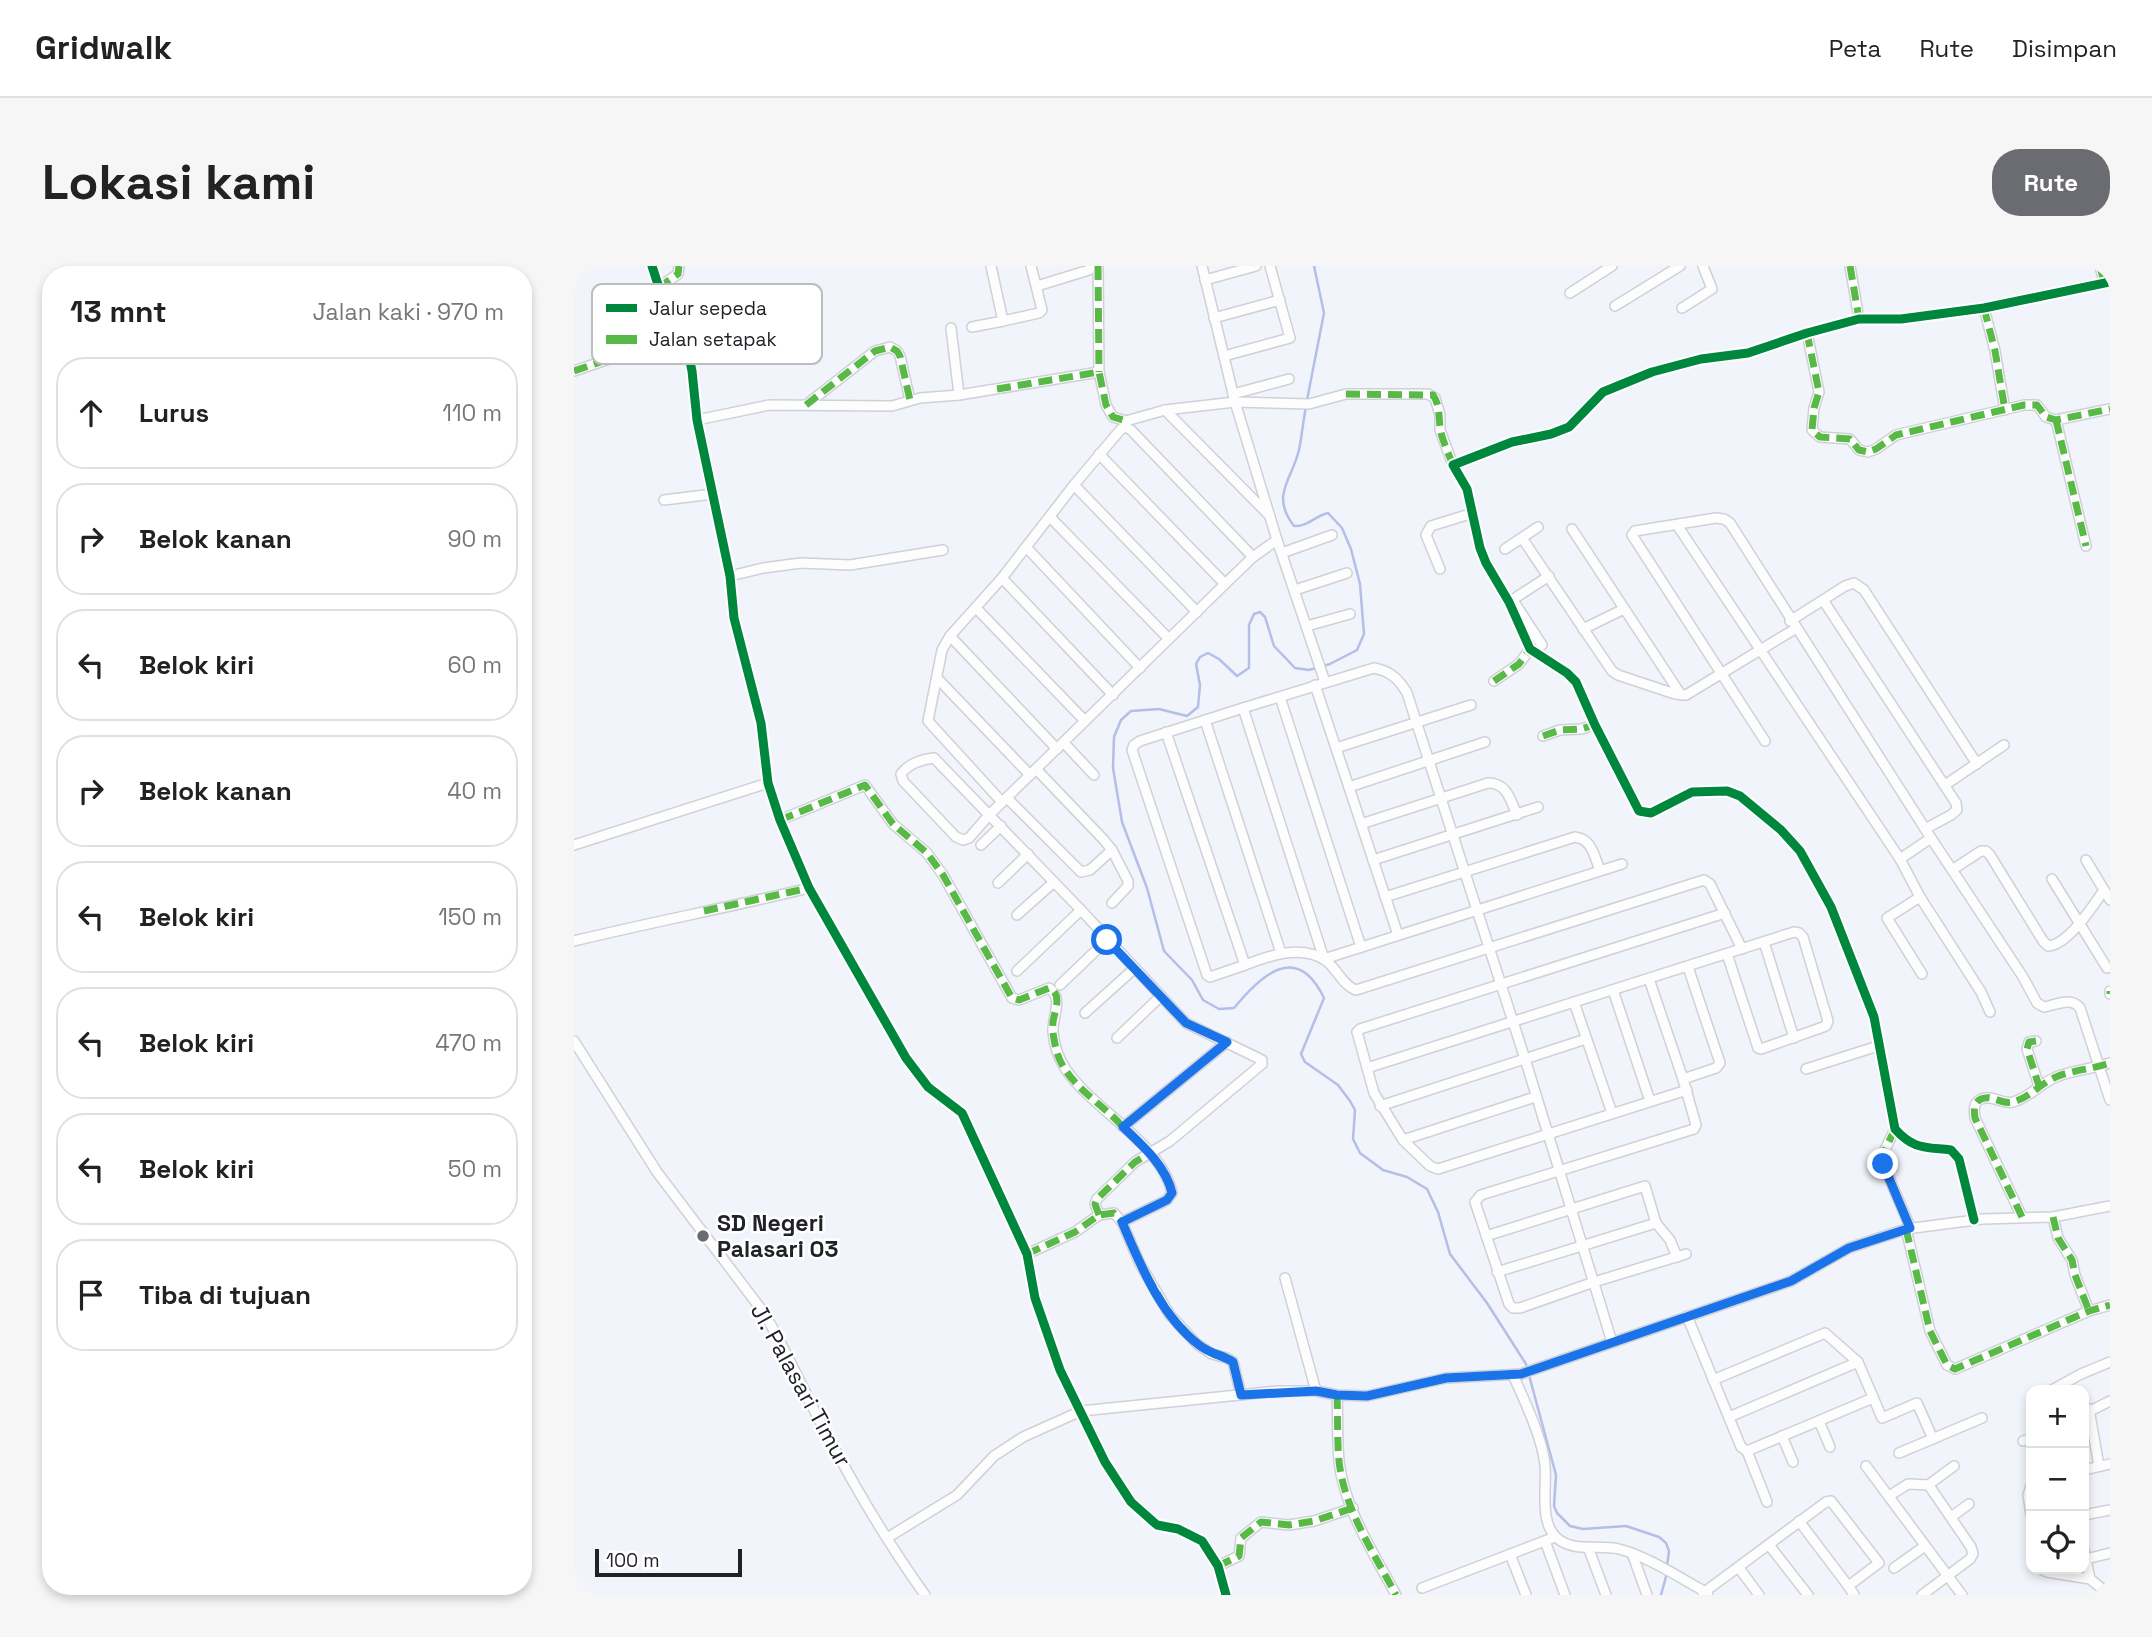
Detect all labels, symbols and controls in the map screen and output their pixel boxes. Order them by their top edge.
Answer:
text: Gridwalk [35,27,172,69]
text: Peta [1829,33,1881,64]
text: Rute [1919,33,1974,64]
text: Disimpan [2012,33,2117,64]
button: Rute [1992,149,2110,216]
text: Lokasi kami [42,151,315,213]
legend [592,284,822,364]
text: 13 mnt [70,292,167,331]
text: Jalur sepeda [649,296,767,321]
text: Jalan kaki · 970 m [312,297,504,327]
text: Jalan setapak [649,327,777,352]
icon: ahead [72,394,110,432]
text: Lurus [139,396,209,430]
text: 110 m [442,398,502,428]
icon: right [72,520,110,558]
text: Belok kanan [139,522,292,556]
text: 90 m [447,524,502,554]
icon: left [72,646,110,684]
text: Belok kiri [139,648,254,682]
text: 60 m [447,650,502,680]
icon: right [72,772,110,810]
text: Belok kanan [139,774,292,808]
text: 40 m [447,776,502,806]
icon: left [72,898,110,936]
text: Belok kiri [139,900,254,934]
text: 150 m [438,902,502,932]
route start [1091,924,1122,955]
icon: left [72,1024,110,1062]
text: Belok kiri [139,1026,254,1060]
text: 470 m [435,1028,502,1058]
route end [1867,1148,1898,1179]
icon: left [72,1150,110,1188]
text: Belok kiri [139,1152,254,1186]
text: 50 m [448,1154,502,1184]
place label: SD Negeri Palasari 03 [717,1208,839,1264]
marker: SD Negeri Palasari 03 [695,1228,711,1244]
icon: arrive [72,1276,110,1314]
text: Tiba di tujuan [139,1278,311,1312]
street label: Jl. Palasari Timur [744,1298,858,1472]
map controls [2026,1385,2089,1574]
button: + [2026,1385,2089,1448]
button: − [2026,1448,2089,1511]
button: locate [2026,1511,2089,1574]
scale bar [595,1546,742,1578]
text: 100 m [606,1548,660,1573]

